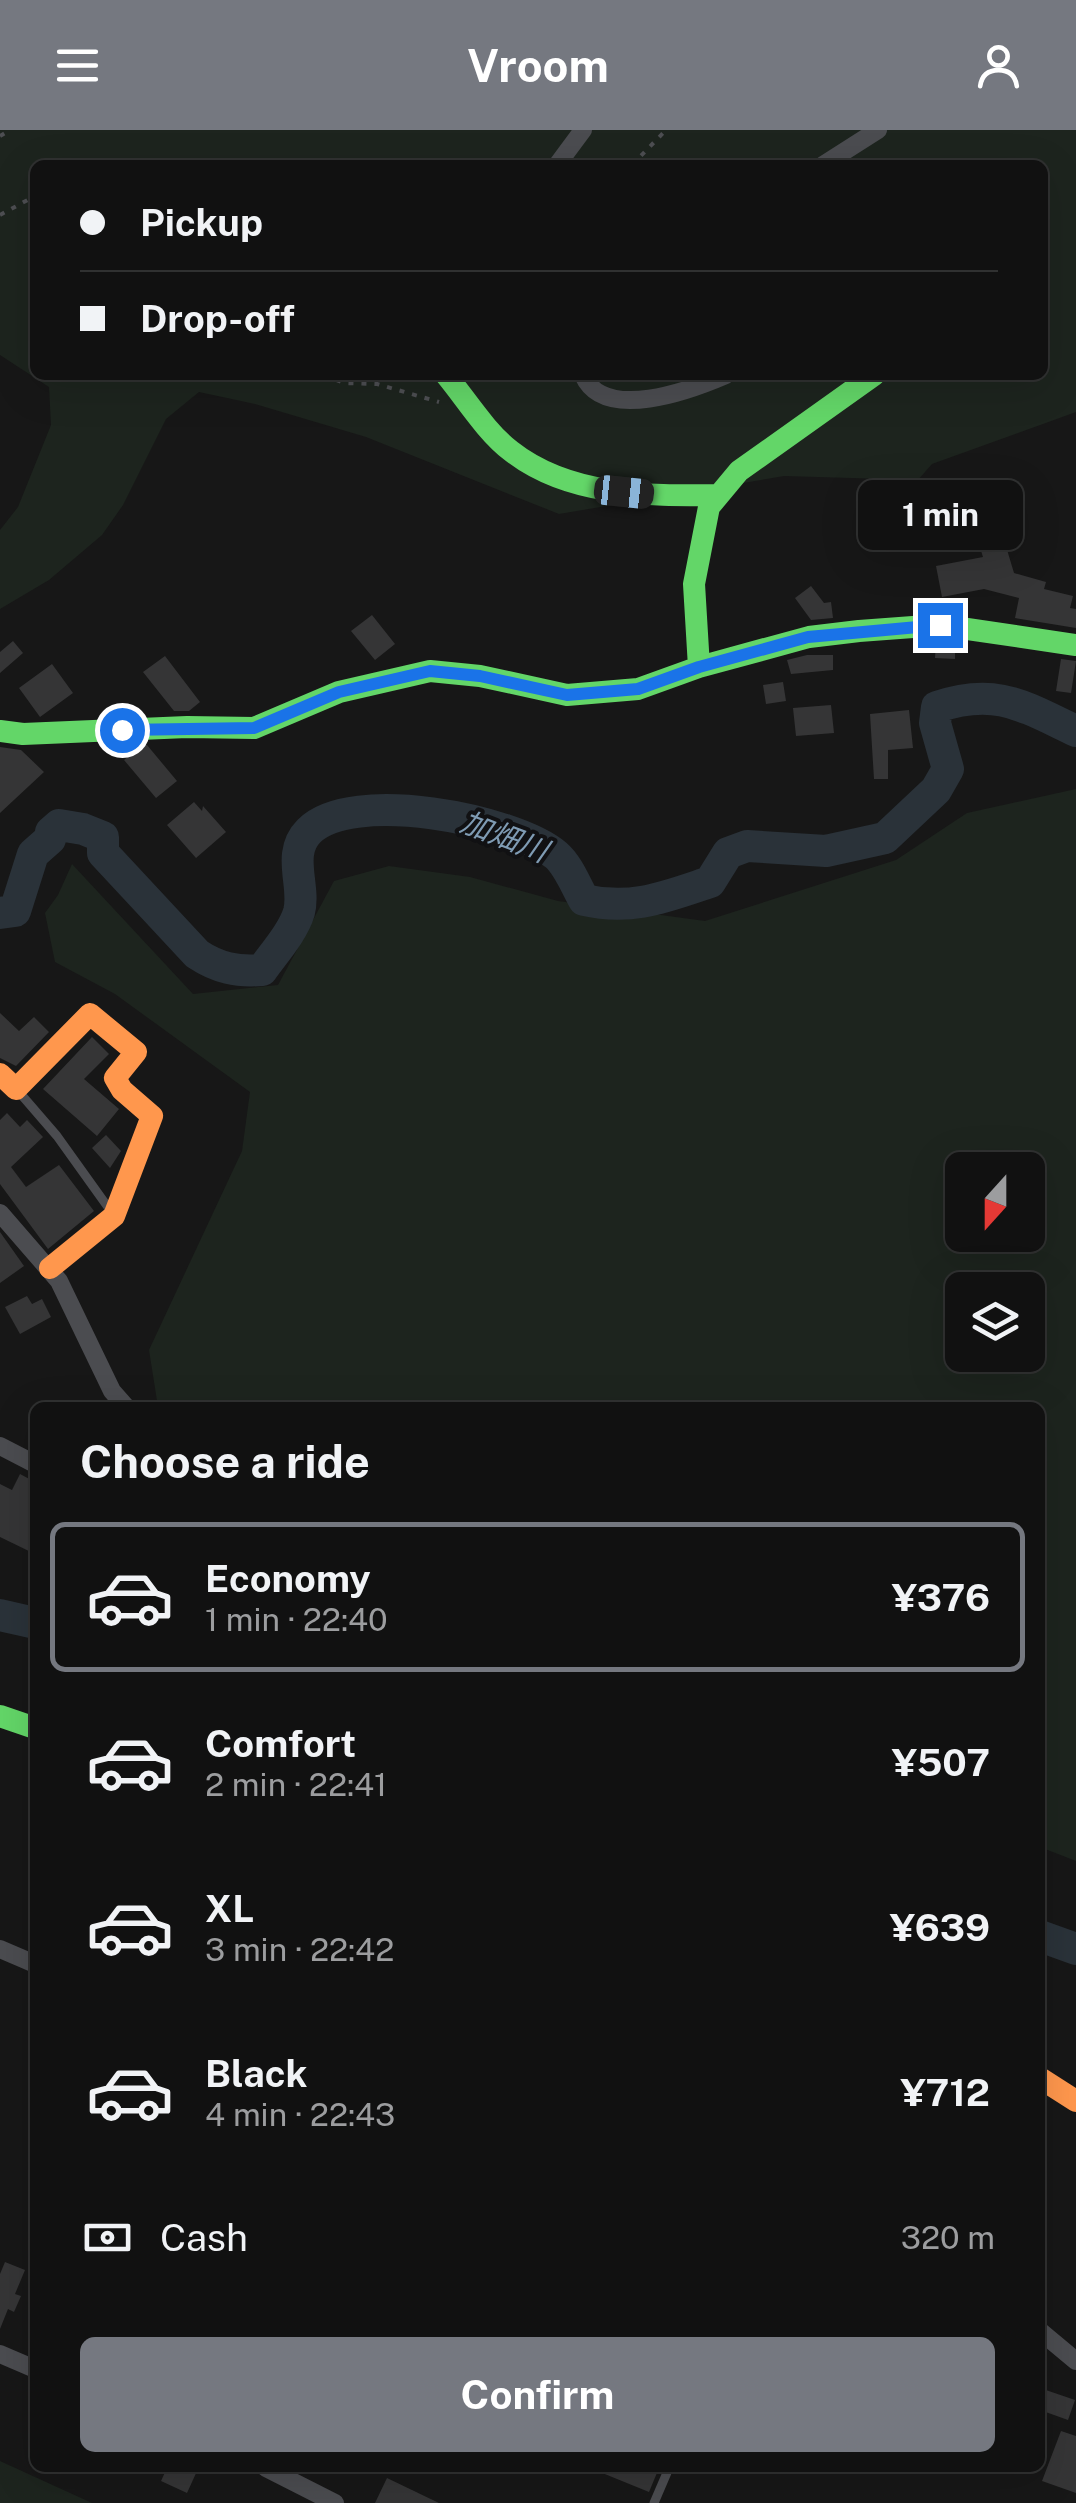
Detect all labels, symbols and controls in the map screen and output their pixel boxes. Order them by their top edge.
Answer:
icon: menu [50,38,105,93]
icon: person [971,38,1026,93]
text: Vroom [467,39,609,92]
text: Pickup [140,200,263,245]
text: Drop-off [140,296,295,341]
car [593,474,655,510]
callout: 1 min [858,480,1022,550]
text: 1 min [902,496,979,533]
route end [918,603,963,648]
route start [100,708,145,753]
water label: 加畑川 [456,803,556,870]
north arrow [945,1152,1045,1252]
map controls [945,1152,1045,1372]
button: layers [945,1272,1045,1372]
text: Choose a ride [80,1435,370,1488]
icon: car [85,1552,175,1642]
text: Economy [205,1556,371,1601]
text: ¥376 [892,1575,990,1620]
text: 1 min · 22:40 [205,1601,388,1638]
icon: car [85,1717,175,1807]
text: Comfort [205,1721,356,1766]
text: ¥507 [892,1740,990,1785]
text: 2 min · 22:41 [205,1766,387,1803]
icon: car [85,1882,175,1972]
text: XL [205,1886,254,1931]
text: ¥639 [890,1905,990,1950]
text: 3 min · 22:42 [205,1931,394,1968]
icon: car [85,2047,175,2137]
text: Black [205,2051,308,2096]
text: ¥712 [900,2070,990,2115]
text: 4 min · 22:43 [205,2096,395,2133]
icon: cash [80,2210,135,2265]
text: Cash [160,2215,248,2260]
text: 320 m [901,2219,995,2256]
button: Confirm [80,2337,995,2452]

